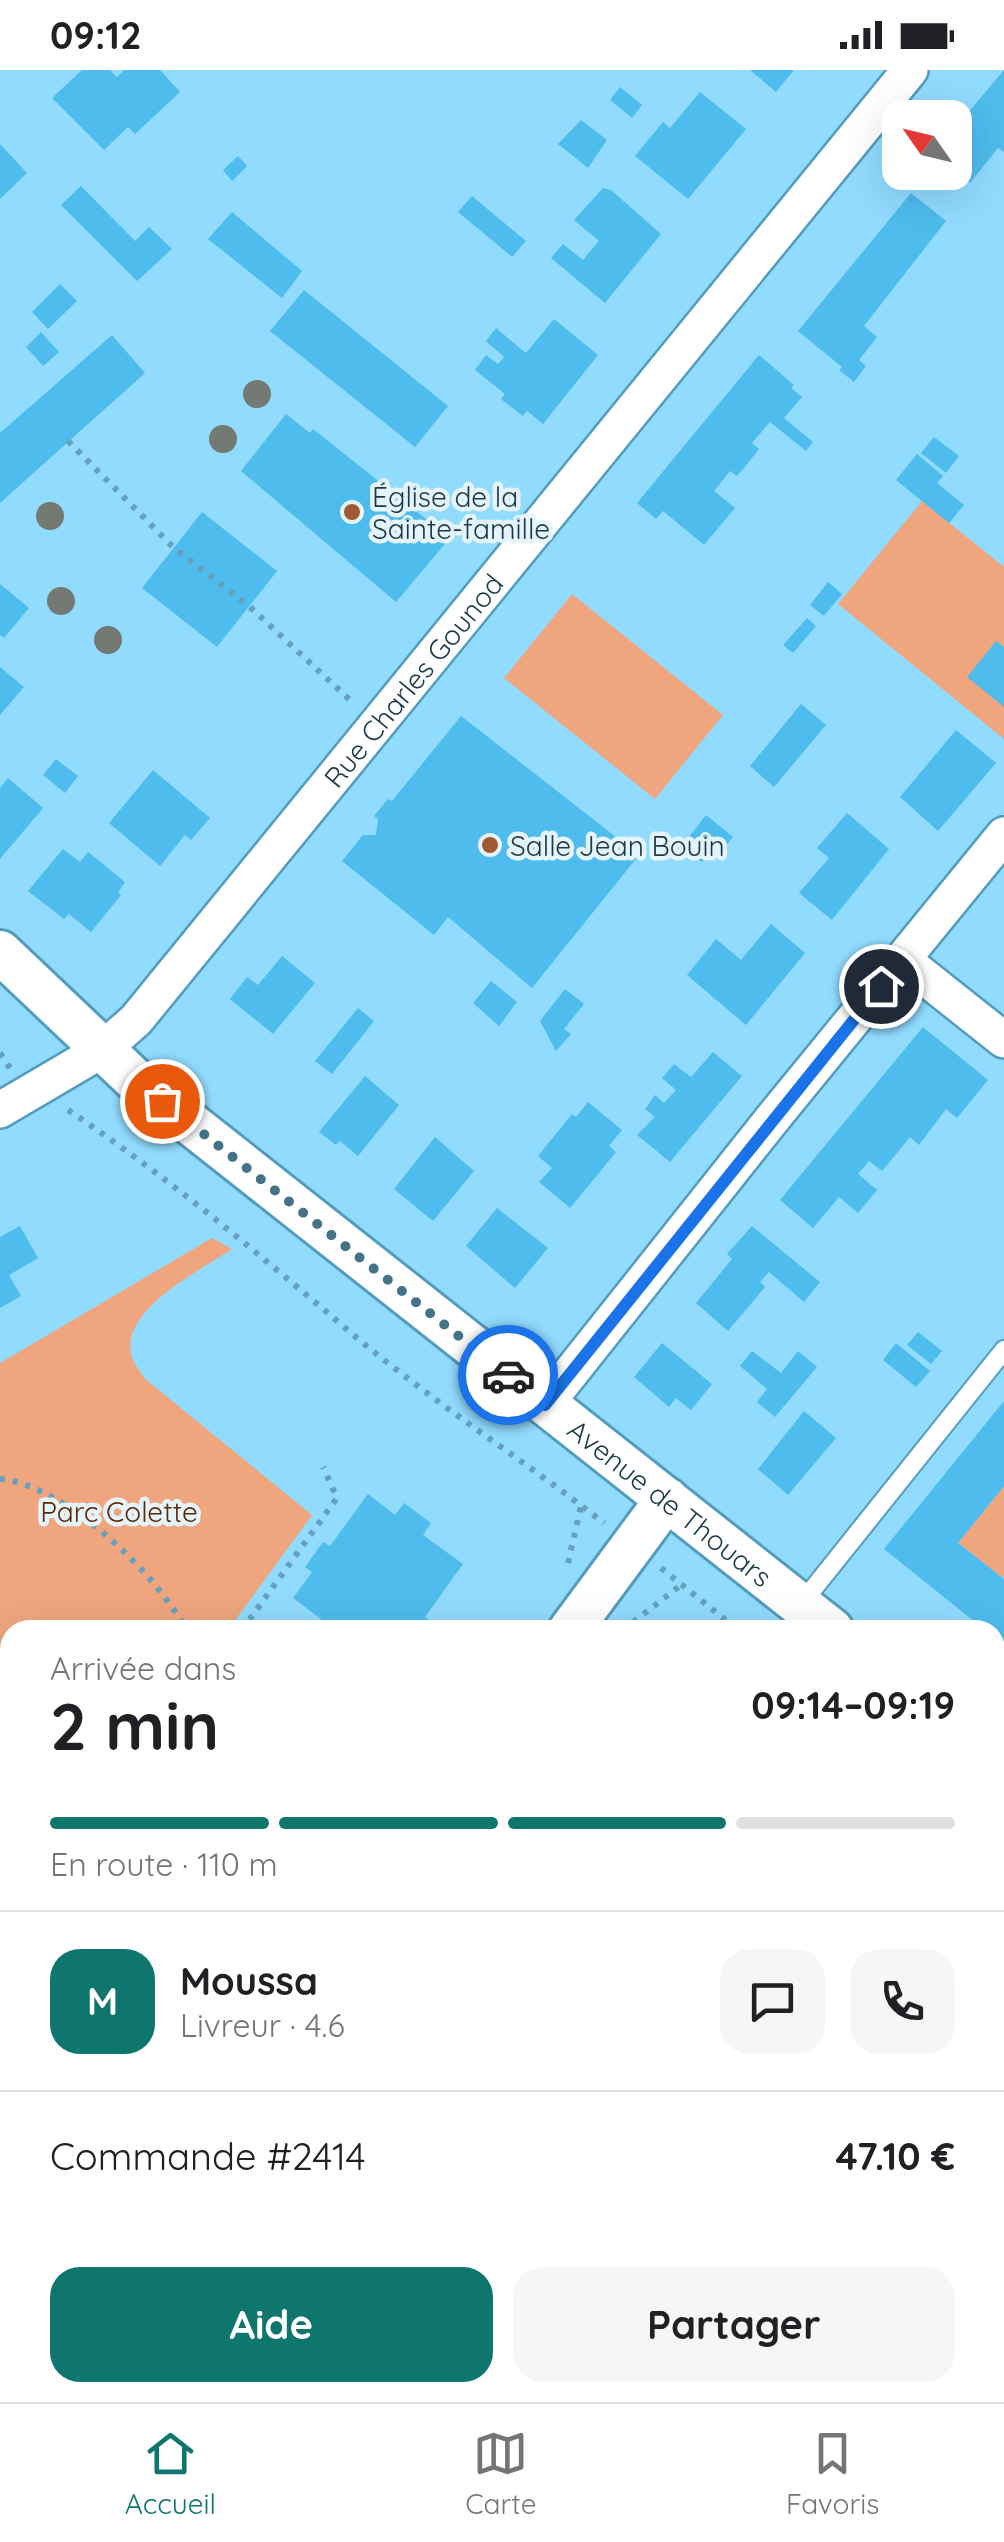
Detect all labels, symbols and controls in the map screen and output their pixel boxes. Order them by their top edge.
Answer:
text: 09:12 [50,11,142,59]
north arrow [882,100,972,190]
map controls [882,100,972,190]
place label: Église de la Sainte-famille [372,479,550,546]
marker: Église de la Sainte-famille [341,501,363,523]
street label: Rue Charles Gounod [316,566,510,794]
place label: Salle Jean Bouin [510,828,725,863]
marker: Salle Jean Bouin [479,834,501,856]
pin [839,944,924,1029]
icon: home [854,959,909,1014]
pin [120,1059,205,1144]
icon: bag [135,1074,190,1129]
courier [458,1325,558,1425]
icon: car [481,1348,536,1403]
street label: Avenue de Thouars [561,1411,780,1594]
park label: Parc Colette [40,1494,198,1529]
text: Arrivée dans [50,1648,236,1688]
text: 09:14–09:19 [751,1681,955,1729]
text: 2 min [50,1685,219,1766]
text: En route · 110 m [50,1844,278,1884]
button: chat [720,1949,825,2054]
button: phone [850,1949,955,2054]
text: Moussa [180,1957,318,2005]
text: M [87,1977,118,2025]
text: Livreur · 4.6 [180,2005,345,2045]
text: Commande #2414 [50,2132,366,2180]
text: 47.10 € [835,2132,955,2180]
button: Aide [50,2267,493,2382]
button: Partager [513,2267,955,2382]
tab: Accueil [125,2426,216,2521]
tab: Carte [465,2426,537,2521]
tab: Favoris [786,2426,879,2521]

